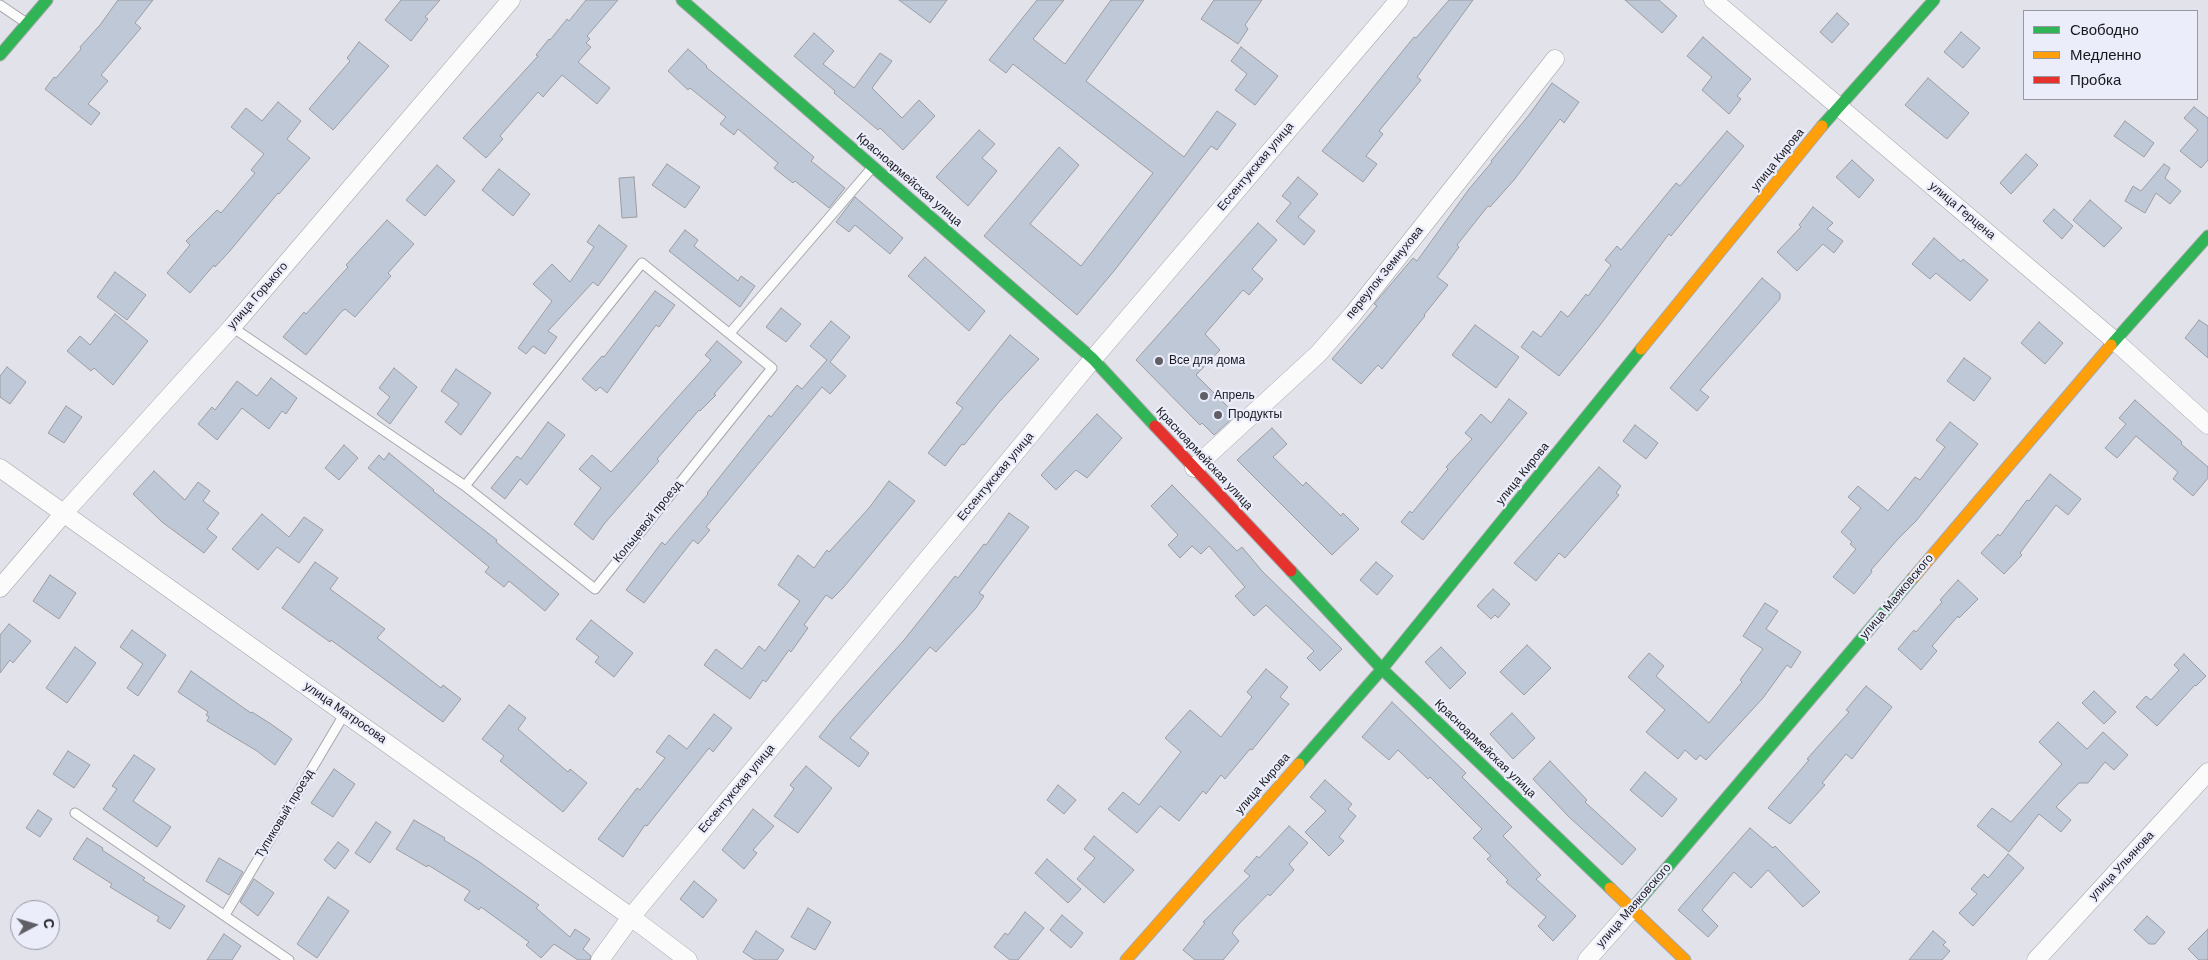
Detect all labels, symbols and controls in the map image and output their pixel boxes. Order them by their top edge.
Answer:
legend [2023,10,2198,100]
text: Свободно [2070,20,2139,40]
text: Медленно [2070,45,2141,65]
text: Пробка [2070,70,2121,90]
street label: Ессентукская улица [1215,120,1297,214]
street label: улица Кирова [1748,126,1808,194]
street label: Красноармейская улица [853,130,965,230]
street label: улица Герцена [1926,179,1998,243]
street label: переулок Земнухова [1343,224,1427,322]
street label: улица Горького [225,259,291,333]
place label: Все для дома [1169,354,1245,368]
marker: Все для дома [1153,355,1165,367]
place label: Апрель [1214,389,1255,403]
marker: Апрель [1198,390,1210,402]
street label: Красноармейская улица [1153,405,1255,513]
place label: Продукты [1228,408,1282,422]
marker: Продукты [1212,409,1224,421]
street label: Ессентукская улица [955,430,1037,524]
street label: улица Кирова [1493,440,1553,508]
street label: Кольцевой проезд [611,478,685,566]
street label: улица Маяковского [1857,552,1937,642]
street label: улица Матросова [301,679,389,747]
street label: Красноармейская улица [1431,697,1539,801]
street label: Ессентукская улица [696,742,778,836]
street label: улица Кирова [1233,751,1293,817]
street label: Тупиковый проезд [253,767,317,861]
street label: улица Ульянова [2086,829,2158,903]
street label: улица Маяковского [1594,861,1674,951]
north arrow [10,900,60,950]
text: С [39,918,58,930]

